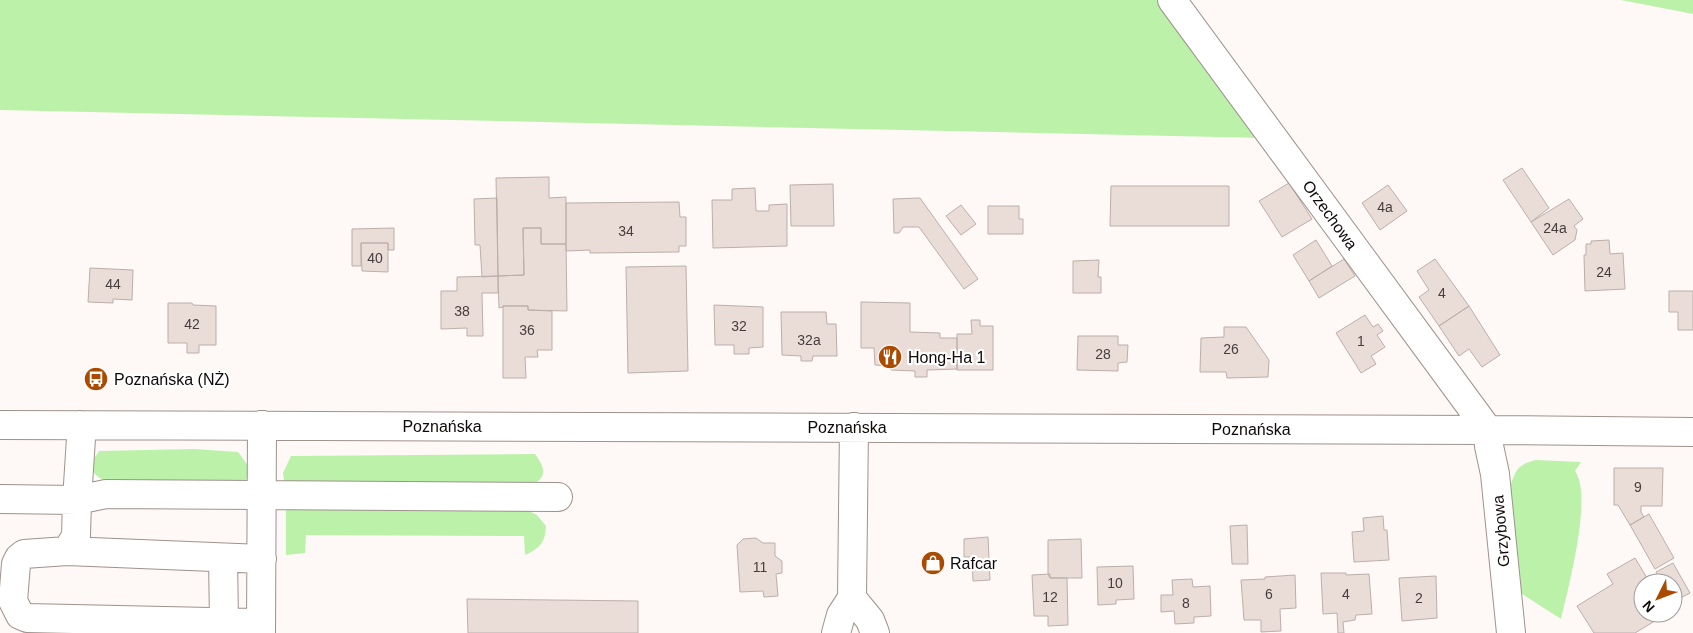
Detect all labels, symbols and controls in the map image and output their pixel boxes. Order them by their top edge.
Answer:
street label: Orzechowa [1299,177,1361,253]
house number: 4a [1377,199,1393,215]
house number: 24a [1543,220,1567,236]
house number: 34 [618,223,634,239]
house number: 40 [367,250,383,266]
house number: 24 [1596,264,1612,280]
house number: 44 [105,276,121,292]
house number: 4 [1438,285,1446,301]
house number: 38 [454,303,470,319]
house number: 42 [184,316,200,332]
house number: 32 [731,318,747,334]
house number: 36 [519,322,535,338]
house number: 32a [797,332,821,348]
house number: 1 [1357,333,1365,349]
house number: 26 [1223,341,1239,357]
restaurant icon: Hong-Ha 1 [877,344,903,370]
house number: 28 [1095,346,1111,362]
place label: Hong-Ha 1 [908,349,985,366]
bus stop icon: Poznańska (NŻ) [83,366,109,392]
place label: Poznańska (NŻ) [114,370,230,388]
street label: Poznańska [402,418,482,435]
street label: Poznańska [807,419,887,436]
street label: Poznańska [1211,421,1291,438]
house number: 9 [1634,479,1642,495]
street label: Grzybowa [1489,494,1513,568]
shop icon: Rafcar [920,550,946,576]
place label: Rafcar [950,555,998,572]
house number: 11 [753,559,767,575]
north arrow [1633,573,1683,623]
house number: 10 [1107,575,1123,591]
house number: 6 [1265,586,1273,602]
house number: 4 [1342,586,1350,602]
house number: 12 [1042,589,1058,605]
house number: 2 [1415,590,1423,606]
house number: 8 [1182,595,1190,611]
text: N [1639,598,1658,616]

